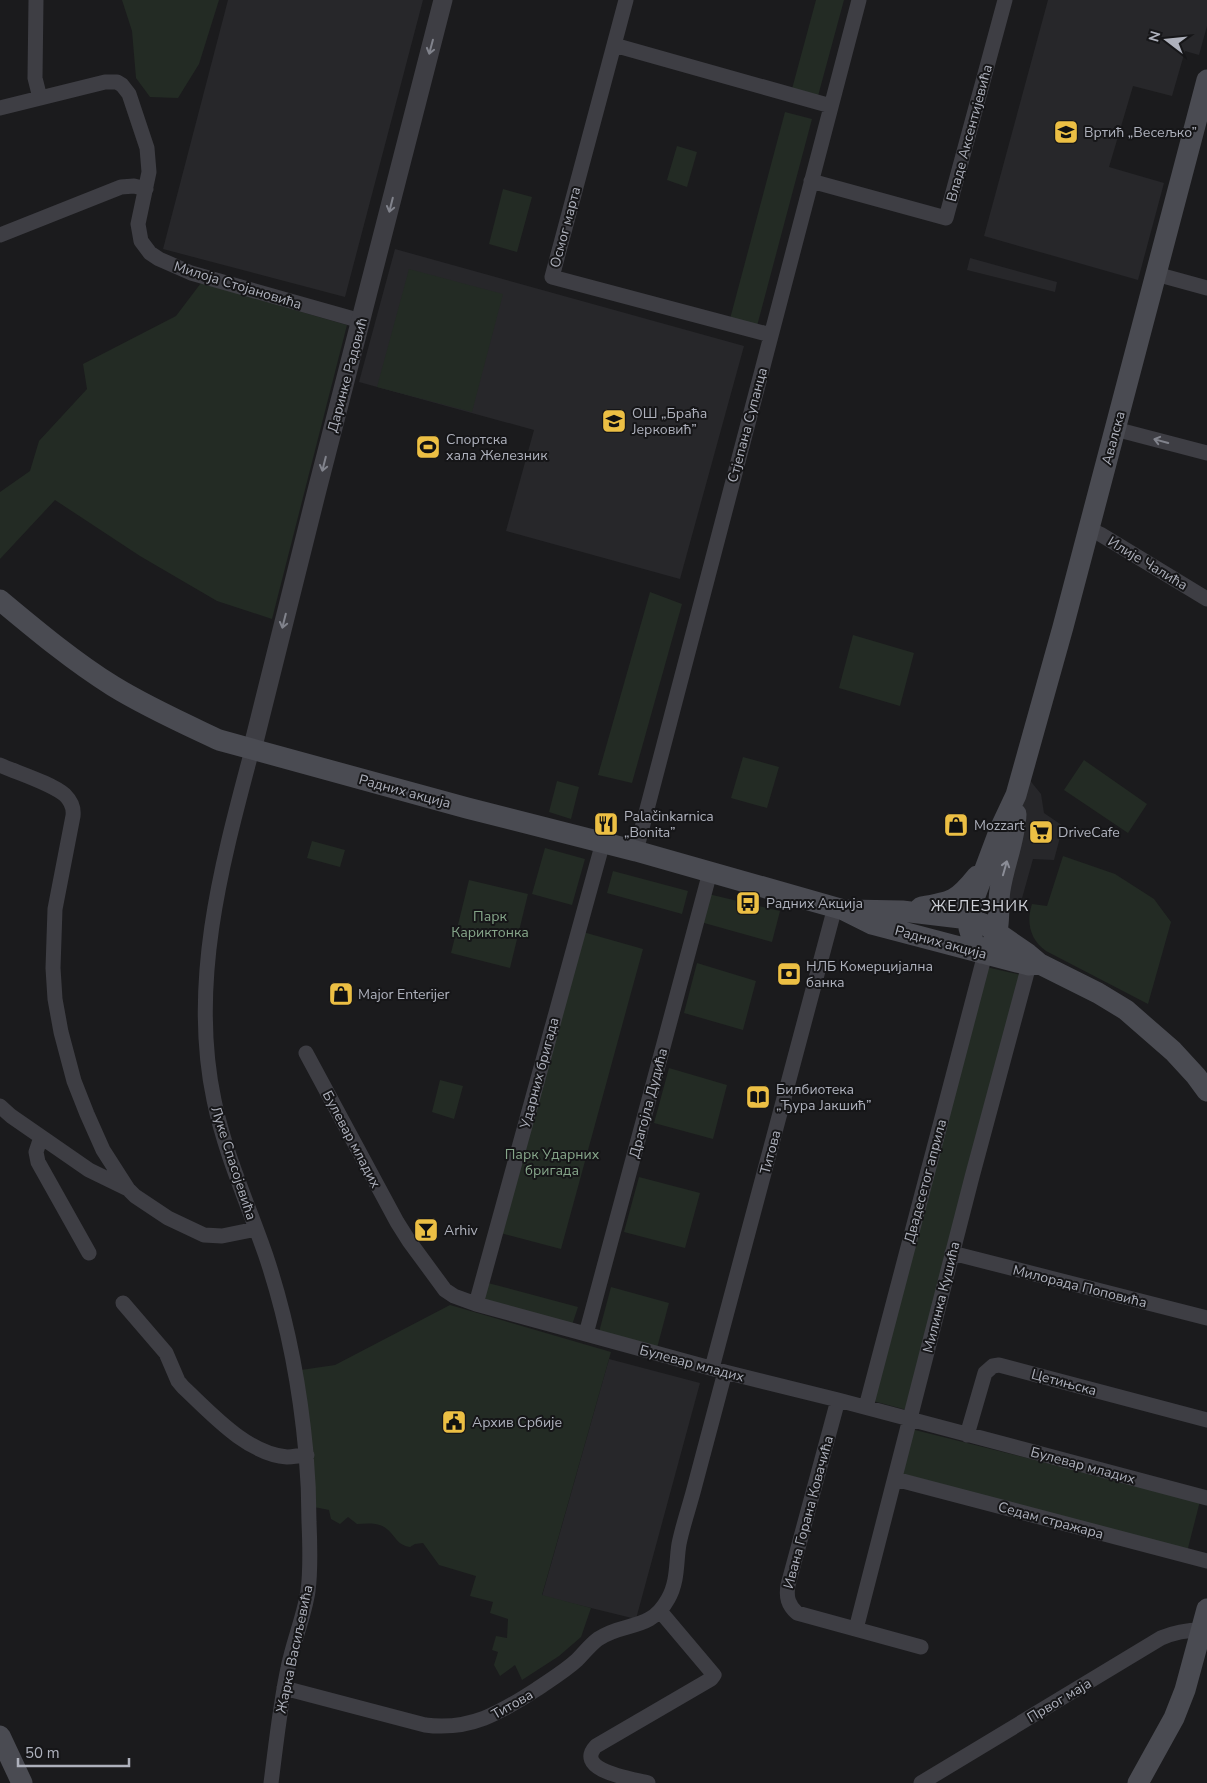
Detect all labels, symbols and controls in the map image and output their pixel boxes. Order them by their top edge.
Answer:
north arrow [1142,15,1192,65]
text: N [1144,29,1166,44]
one-way arrow [426,39,435,55]
street label: Владе Аксентијевића [942,62,997,204]
school or university icon: Вртић „Весељко” [1053,119,1079,145]
place label: Вртић „Весељко” [1084,123,1197,142]
street label: Осмог марта [546,185,585,270]
one-way arrow [386,196,395,212]
street label: Милоја Стојановића [172,257,304,314]
street label: Даринке Радовић [323,316,372,435]
street label: Стјепана Супанца [723,366,772,485]
place label: ОШ „Браћа Јерковић” [631,404,707,439]
school or university icon: ОШ „Браћа Јерковић” [601,408,627,434]
street label: Авалска [1097,409,1130,467]
place label: Спортска хала Железник [446,430,548,465]
sports icon: Спортска хала Железник [415,434,441,460]
one-way arrow [1154,436,1170,445]
one-way arrow [318,455,328,471]
street label: Илије Чалића [1104,532,1191,595]
one-way arrow [279,613,288,629]
street label: Радних акција [357,770,453,813]
place label: Palačinkarnica „Bonita” [624,807,714,842]
restaurant icon: Palačinkarnica „Bonita” [593,811,619,837]
shop icon: Mozzart [943,812,969,838]
place label: Mozzart [974,816,1024,835]
supermarket icon: DriveCafe [1028,819,1054,845]
place label: DriveCafe [1058,823,1120,842]
one-way arrow [1001,861,1011,877]
bus stop icon: Радних Акција [735,890,761,916]
place label: Радних Акција [766,894,863,913]
district label: ЖЕЛЕЗНИК [931,895,1029,917]
park label: Парк Кариктонка [451,907,529,942]
street label: Радних акција [893,921,989,964]
place label: НЛБ Комерцијална банка [806,957,933,992]
bank icon: НЛБ Комерцијална банка [776,961,802,987]
shop icon: Major Enterijer [328,981,354,1007]
place label: Major Enterijer [358,985,450,1004]
street label: Ударних бригада [515,1015,563,1132]
street label: Драгојла Дудића [625,1046,672,1160]
place label: Билбиотека „Ђура Јакшић” [776,1080,871,1115]
library icon: Билбиотека „Ђура Јакшић” [745,1084,771,1110]
street label: Булевар младих [318,1087,385,1192]
street label: Луке Спасојевића [206,1104,261,1222]
street label: Двадесетог априла [900,1117,951,1245]
street label: Титова [756,1128,785,1176]
park label: Парк Ударних бригада [505,1145,600,1180]
bar icon: Arhiv [413,1217,439,1243]
place label: Arhiv [444,1221,478,1240]
street label: Милинка Кушића [918,1239,965,1355]
street label: Милорада Поповића [1011,1261,1149,1312]
street label: Булевар младих [637,1340,747,1387]
street label: Цетињска [1029,1365,1099,1400]
public building icon: Архив Србије [441,1409,467,1435]
place label: Архив Србије [472,1413,562,1432]
street label: Ивана Горана Ковачића [779,1434,838,1591]
street label: Булевар младих [1028,1442,1138,1489]
street label: Седам стражара [996,1497,1106,1544]
street label: Жарка Васиљевића [272,1583,317,1715]
street label: Првог маја [1024,1674,1095,1727]
street label: Титова [488,1685,536,1724]
scale bar [18,1736,129,1768]
text: 50 m [25,1743,60,1763]

